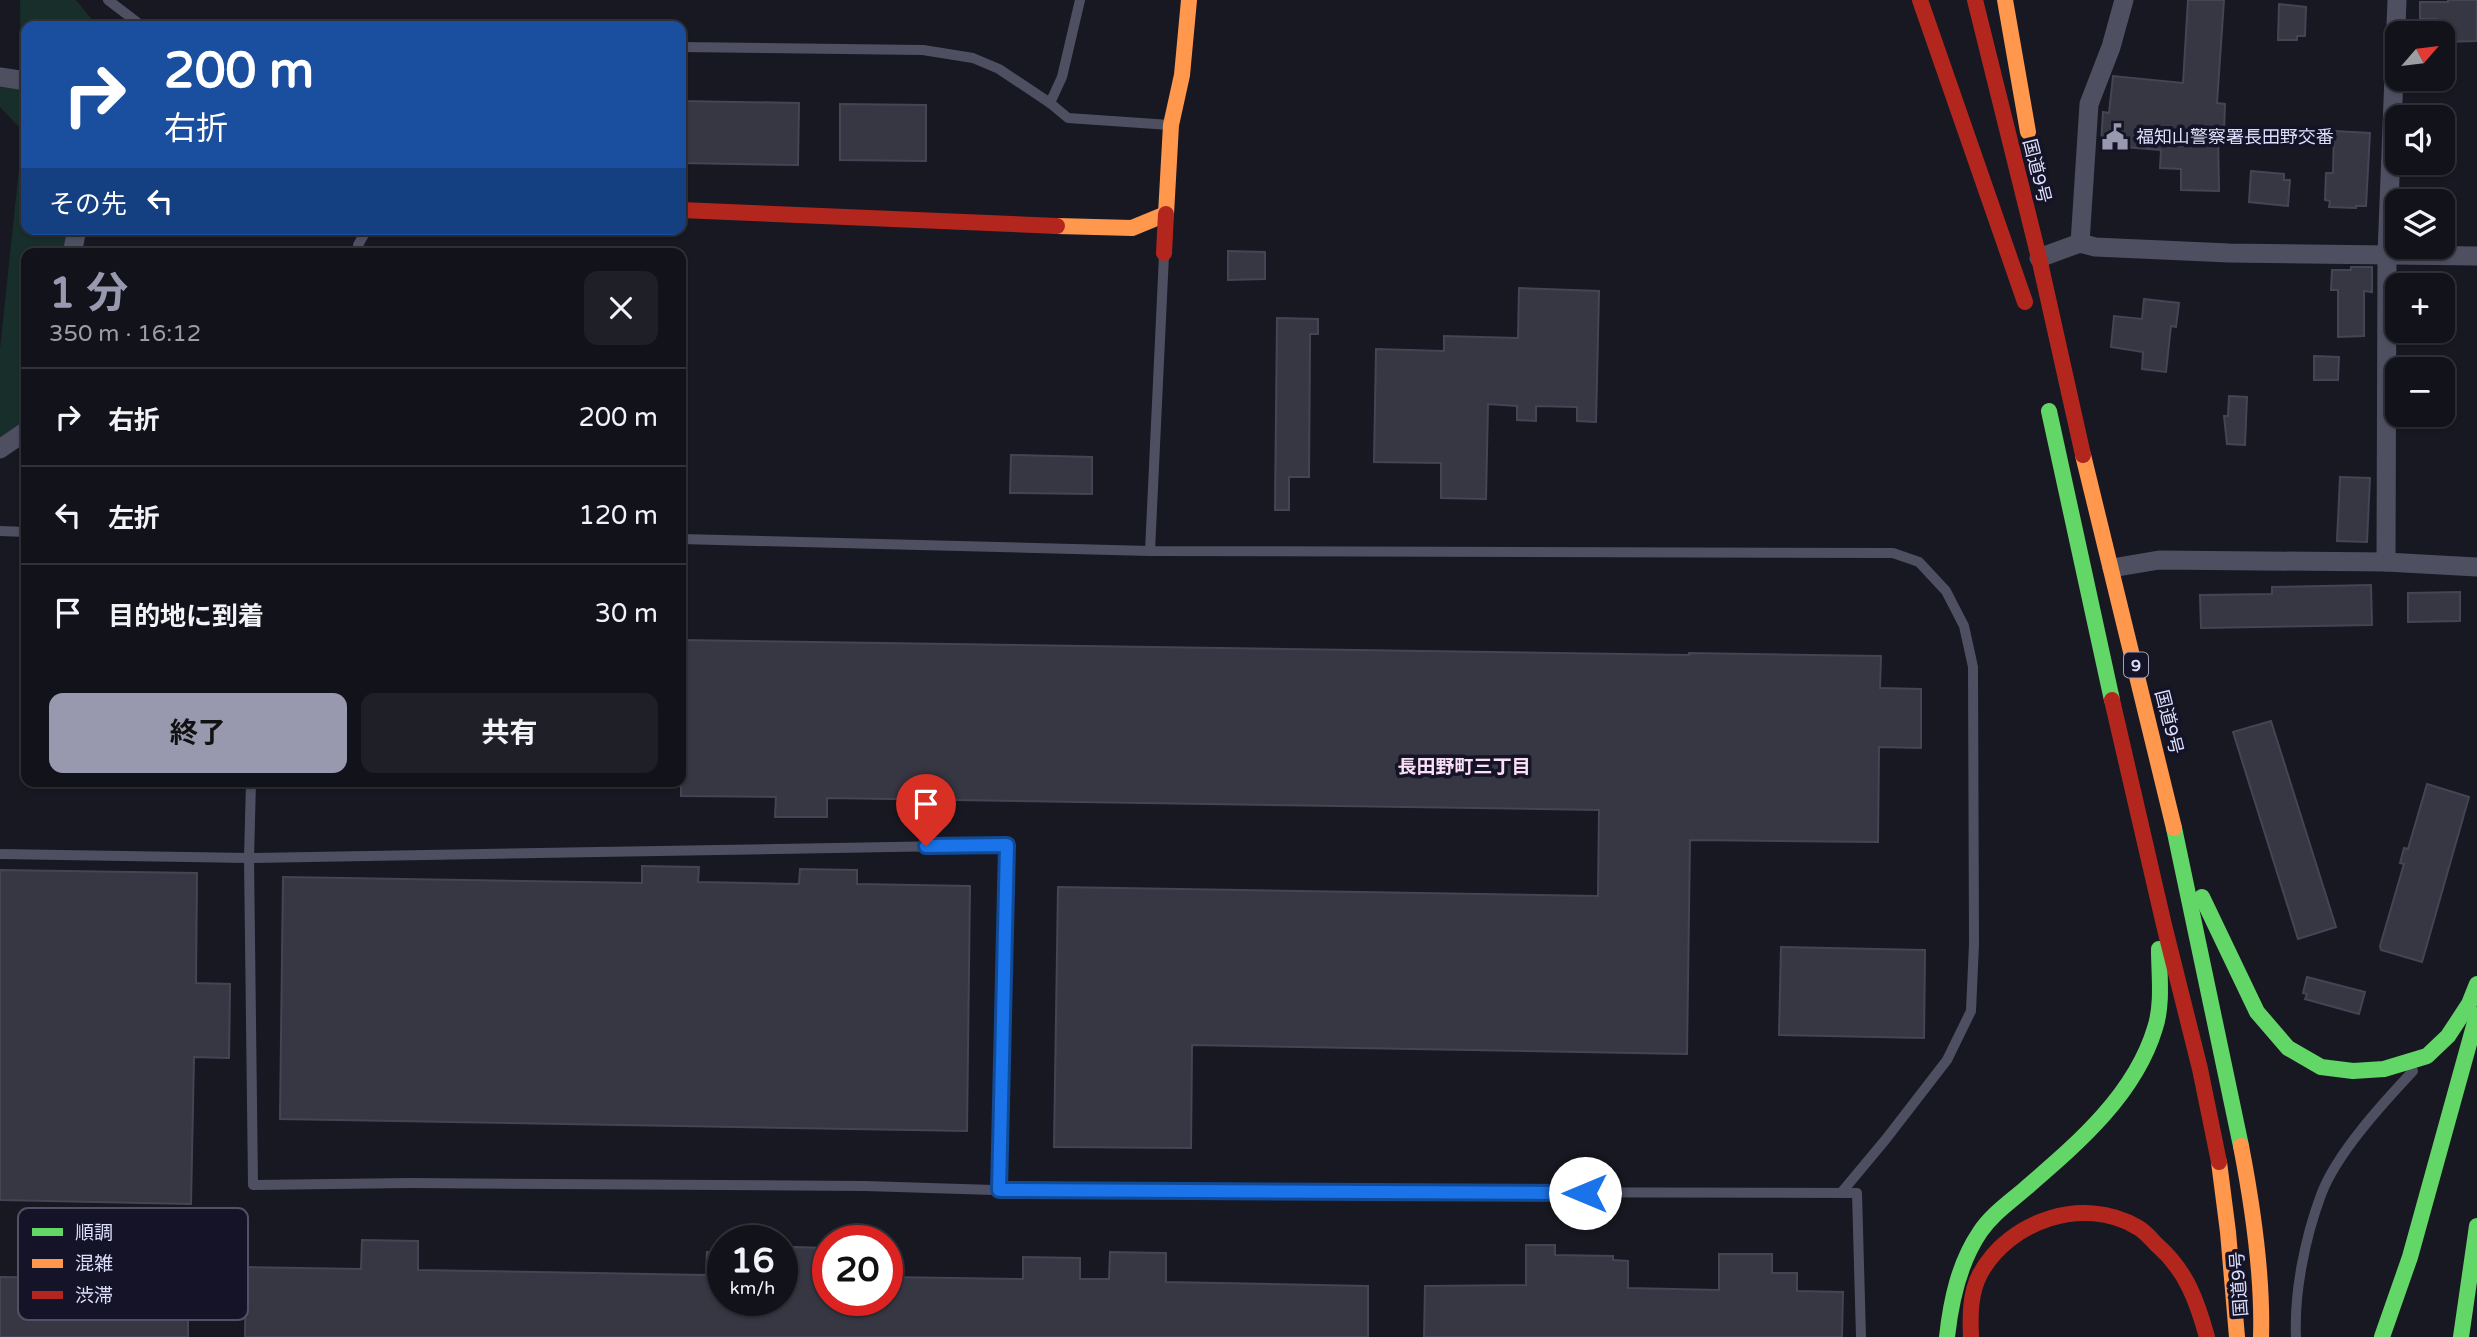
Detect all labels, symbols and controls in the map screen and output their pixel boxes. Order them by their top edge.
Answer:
north arrow [2385,21,2455,91]
map controls [2385,21,2455,427]
text: 200 m [164,42,314,101]
icon: right [49,49,140,140]
button: sound [2385,105,2455,175]
text: 右折 [164,110,228,148]
public building icon: 福知山警察署長田野交番 [2100,122,2130,152]
place label: 福知山警察署長田野交番 [2136,126,2334,148]
street label: 国道9号 [2018,137,2056,205]
icon: left [141,182,179,220]
text: その先 [49,189,127,220]
button: layers [2385,189,2455,259]
text: 1 分 [49,268,128,319]
button: close [584,271,658,345]
button: + [2385,273,2455,343]
text: 350 m · 16:12 [49,320,201,348]
button: − [2385,357,2455,427]
icon: right [49,398,87,436]
text: 200 m [578,402,658,433]
text: 右折 [108,405,160,436]
icon: left [49,496,87,534]
text: 120 m [578,500,658,531]
text: 左折 [108,503,160,534]
icon: arrive [49,594,87,632]
text: 30 m [595,598,658,629]
text: 目的地に到着 [108,601,264,632]
road number: 9 [2124,652,2148,678]
street label: 国道9号 [2150,688,2188,756]
button: 終了 [49,693,347,773]
button: 共有 [361,693,658,773]
district label: 長田野町三丁目 [1397,756,1531,778]
pin [896,774,956,846]
icon: arrive [907,785,945,823]
position arrow [1548,1156,1622,1230]
legend [18,1208,248,1320]
text: 順調 [75,1222,113,1244]
speed limit sign: 20 [812,1225,903,1316]
text: 16 [731,1240,774,1282]
street label: 国道9号 [2226,1251,2252,1317]
text: 混雑 [75,1253,113,1275]
text: km/h [730,1277,775,1299]
text: 渋滞 [75,1285,113,1307]

